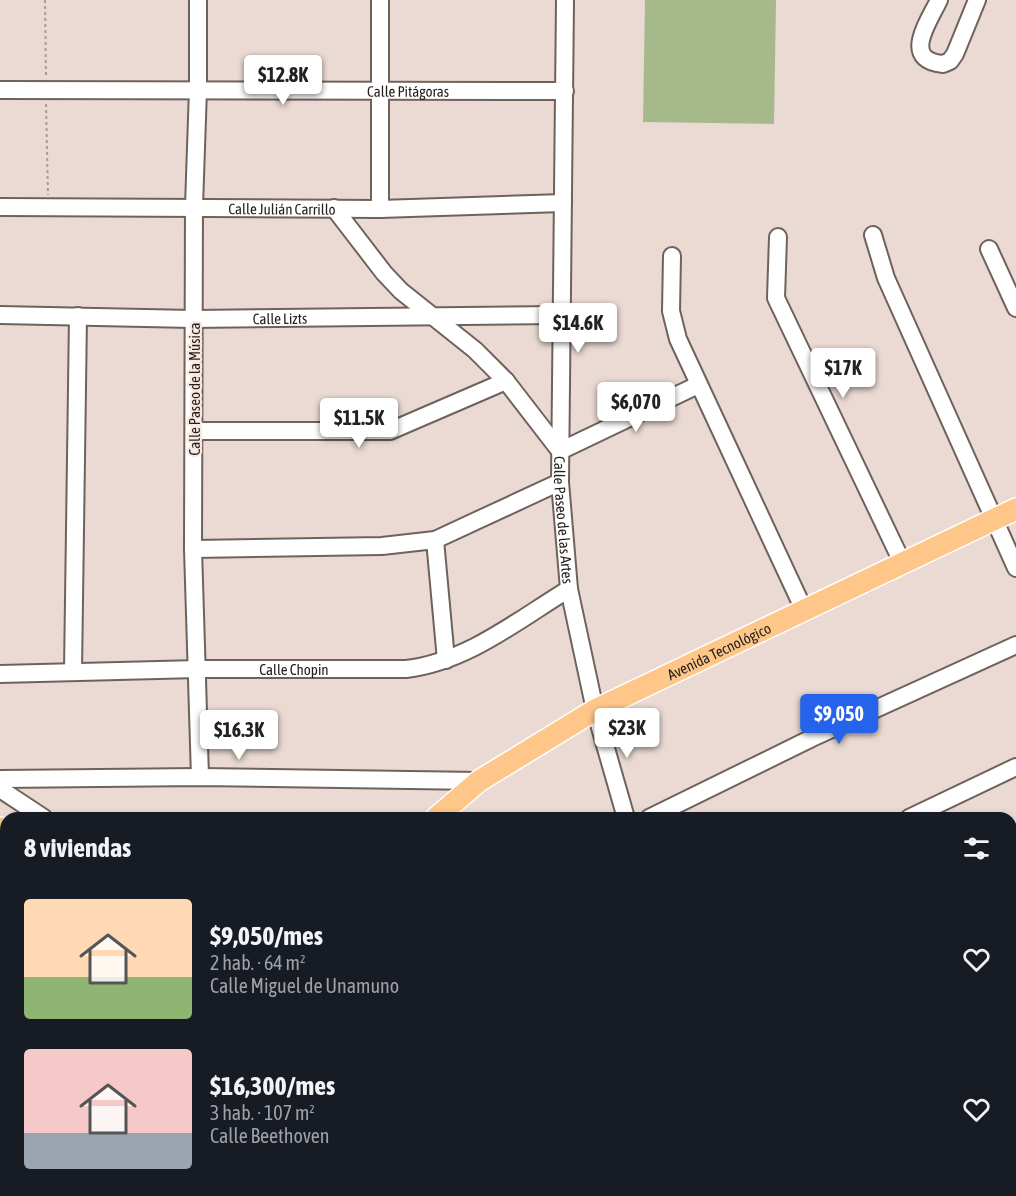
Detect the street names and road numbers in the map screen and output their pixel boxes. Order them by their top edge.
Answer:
street label: Calle Pitágoras [367,82,449,99]
street label: Calle Julián Carrillo [228,200,336,217]
street label: Calle Lizts [252,309,307,327]
street label: Calle Paseo de la Música [186,322,203,456]
street label: Calle Paseo de las Artes [551,456,577,584]
street label: Avenida Tecnológico [664,619,773,683]
street label: Calle Chopin [259,661,329,678]

